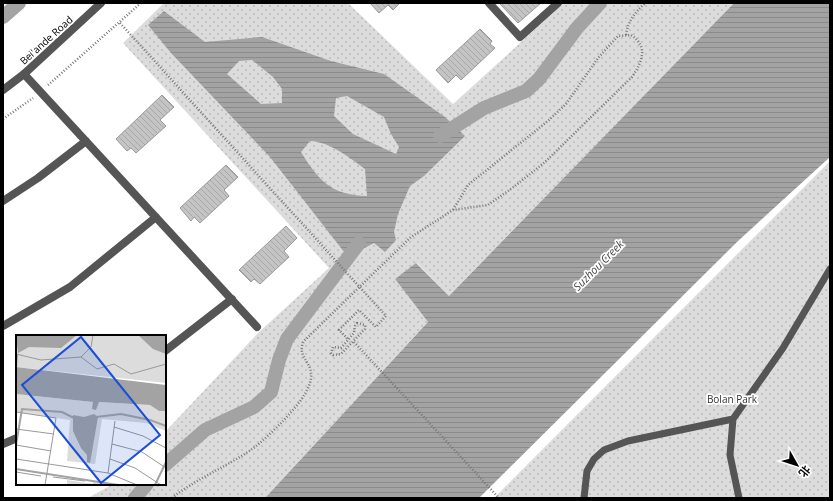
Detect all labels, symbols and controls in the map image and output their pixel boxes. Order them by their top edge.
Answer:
street label: Bei'ande Road [17,12,75,68]
water label: Suzhou Creek [569,236,627,294]
inset map [16,335,166,485]
park label: Bolan Park [707,392,758,406]
north arrow [777,445,817,485]
text: 北 [796,463,814,481]

